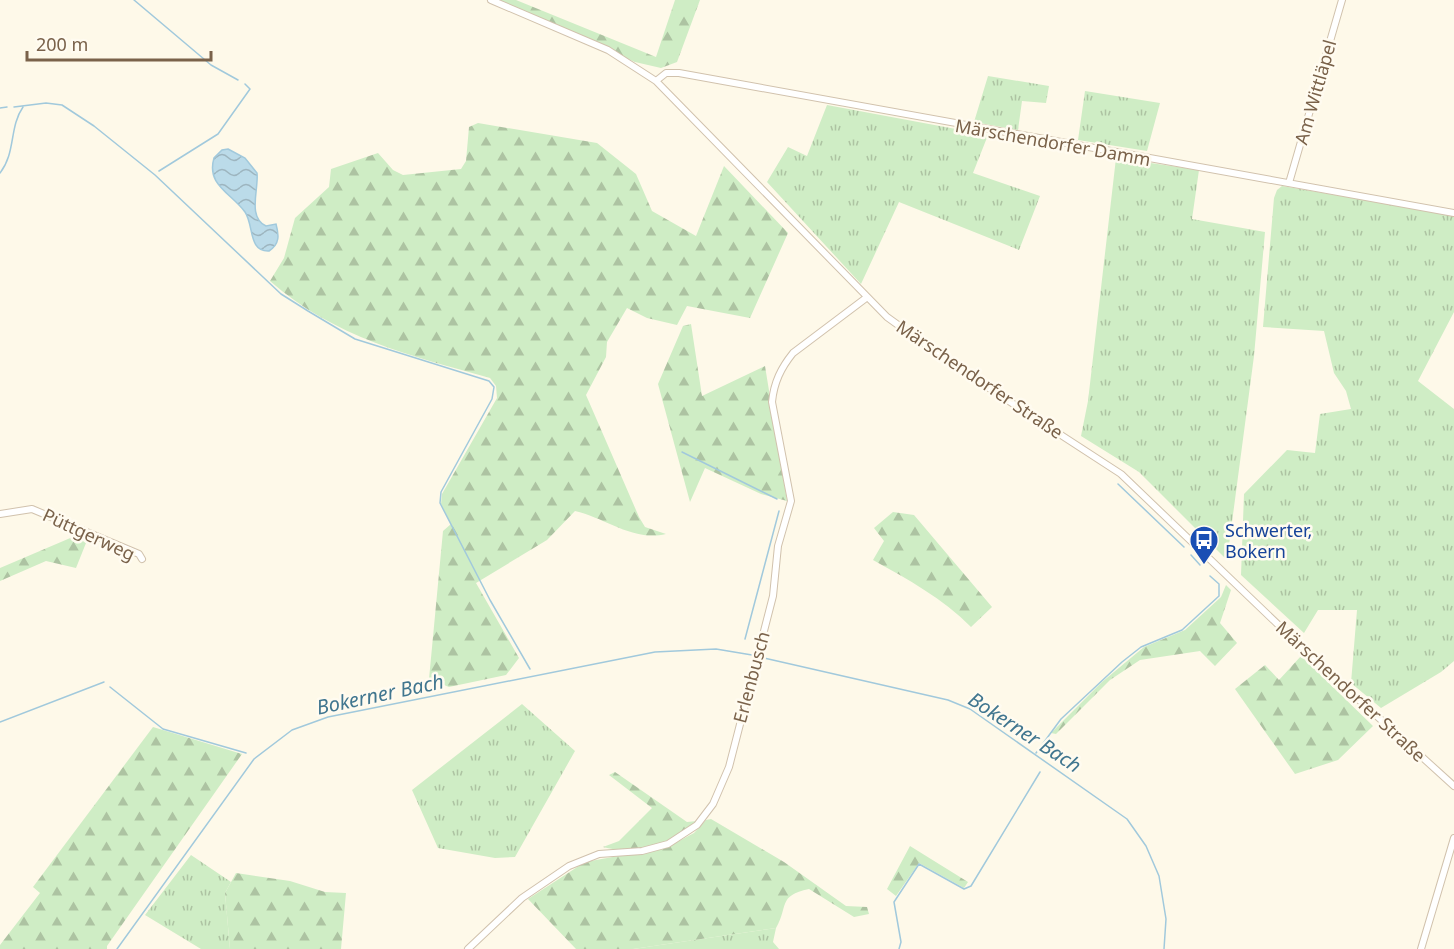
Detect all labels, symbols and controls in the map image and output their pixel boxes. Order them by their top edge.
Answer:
scale bar [27,24,212,62]
text: 200 m [36,32,88,56]
street label: Am Wittläpel [1289,37,1341,147]
street label: Märschendorfer Damm [953,113,1153,171]
street label: Märschendorfer Straße [892,314,1068,444]
street label: Püttgerweg [39,502,139,566]
place label: Schwerter, Bokern [1225,518,1312,563]
bus stop icon: Schwerter, Bokern [1188,524,1220,566]
street label: Märschendorfer Straße [1271,615,1431,767]
street label: Erlenbusch [727,629,775,725]
water label: Bokerner Bach [314,667,446,721]
water label: Bokerner Bach [963,685,1087,779]

